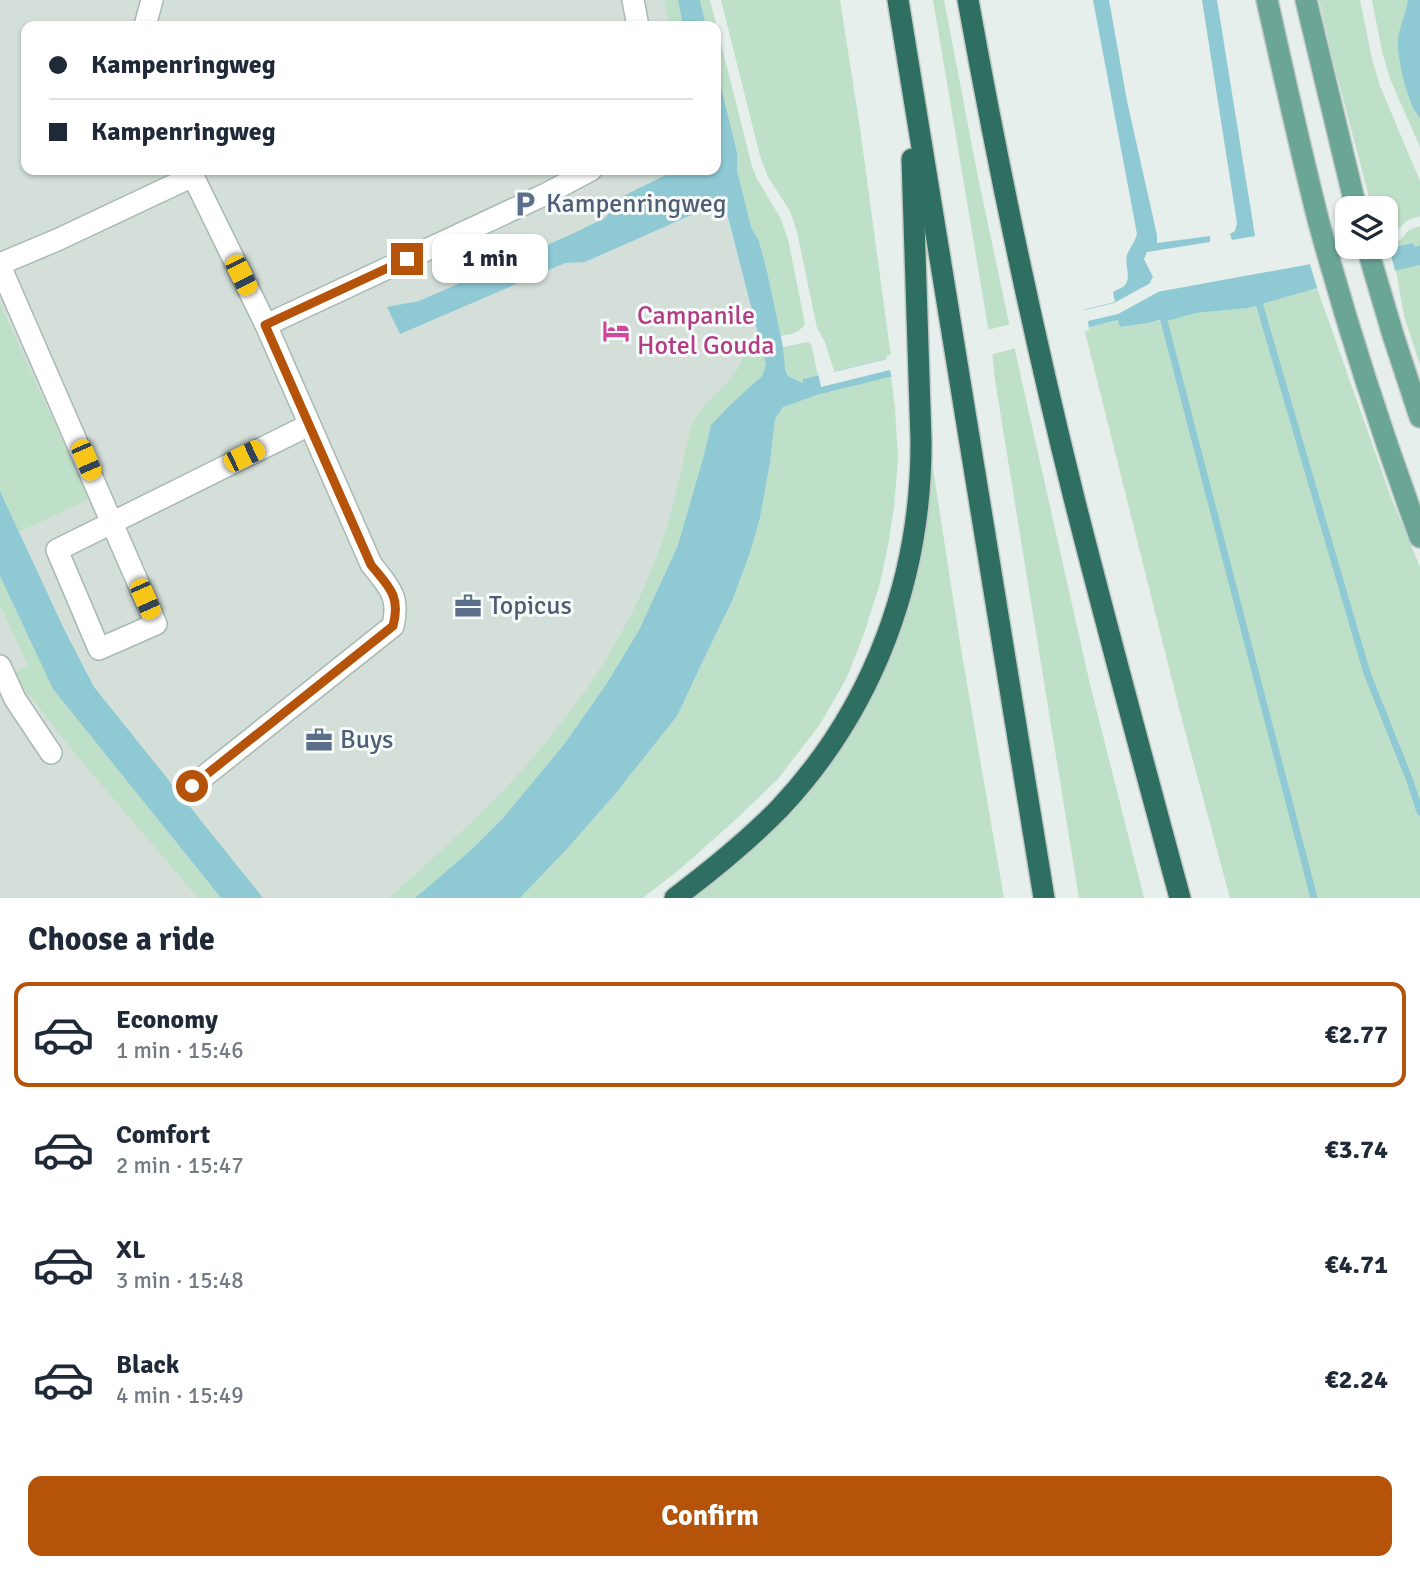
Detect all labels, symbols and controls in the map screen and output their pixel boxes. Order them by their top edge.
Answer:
text: Kampenringweg [91,49,276,81]
text: Kampenringweg [91,116,276,148]
place label: Kampenringweg [546,188,727,220]
parking icon: Kampenringweg [510,189,540,219]
map controls [1335,196,1398,259]
button: layers [1335,196,1398,259]
callout: 1 min [432,234,547,284]
route end [391,243,423,275]
text: 1 min [462,244,518,273]
car [223,252,260,298]
place label: Campanile Hotel Gouda [637,300,774,362]
hotel icon: Campanile Hotel Gouda [601,316,631,346]
car [69,437,104,483]
car [221,437,268,475]
car [127,576,164,622]
place label: Topicus [489,590,572,622]
office icon: Topicus [453,591,483,621]
place label: Buys [340,724,393,756]
office icon: Buys [304,725,334,755]
route start [176,770,208,802]
text: Choose a ride [28,920,215,959]
icon: car [32,1003,95,1066]
text: Economy [116,1004,218,1036]
text: €2.77 [1324,1019,1388,1051]
text: 1 min · 15:46 [116,1036,244,1065]
icon: car [32,1118,95,1181]
text: Comfort [116,1119,210,1151]
text: €3.74 [1324,1134,1388,1166]
text: 2 min · 15:47 [116,1151,244,1180]
icon: car [32,1233,95,1296]
text: XL [116,1234,146,1266]
text: €4.71 [1324,1249,1388,1281]
text: 3 min · 15:48 [116,1266,244,1295]
icon: car [32,1348,95,1411]
text: Black [116,1349,179,1381]
text: €2.24 [1324,1364,1388,1396]
text: 4 min · 15:49 [116,1381,244,1410]
button: Confirm [28,1476,1392,1556]

